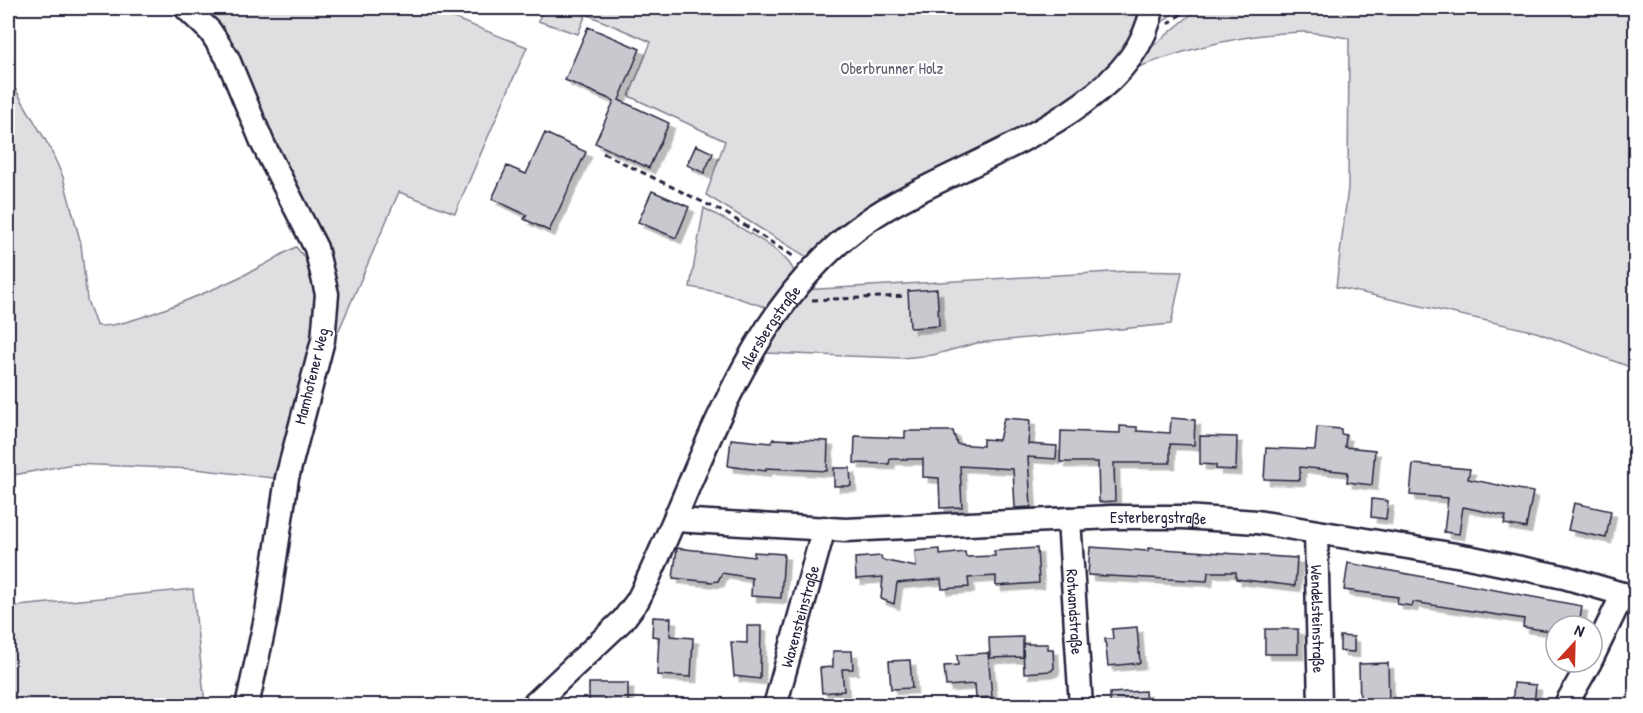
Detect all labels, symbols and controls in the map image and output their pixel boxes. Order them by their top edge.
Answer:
park label: Oberbrunner Holz [841,57,944,79]
street label: Alersbergstraße [734,280,806,373]
street label: Mamhofener Weg [288,325,334,427]
street label: Esterbergstraße [1110,506,1208,530]
street label: Waxensteinstraße [775,562,824,670]
street label: Wendelsteinstraße [1306,565,1330,674]
street label: Rotwandstraße [1061,568,1089,656]
north arrow [1544,614,1604,674]
text: N [1572,618,1588,642]

